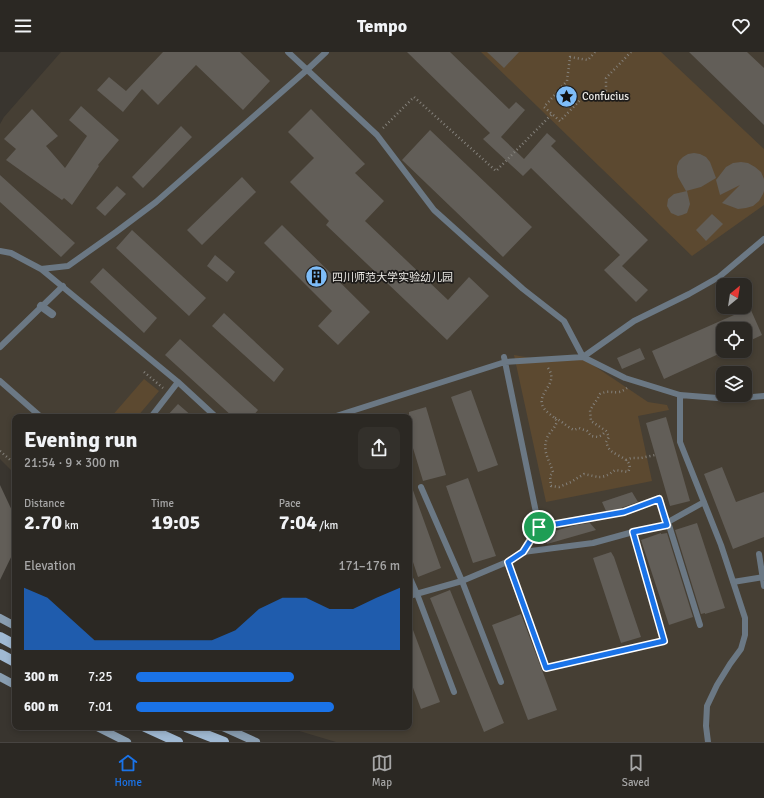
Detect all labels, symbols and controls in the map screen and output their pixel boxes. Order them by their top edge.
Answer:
icon: menu [12,15,34,37]
text: Tempo [357,15,407,37]
icon: heart [730,15,752,37]
place icon: Confucius [554,83,580,109]
place label: Confucius [582,90,629,103]
building icon: 四川师范大学实验幼儿园 [303,264,329,290]
place label: 四川师范大学实验幼儿园 [332,271,453,284]
north arrow [716,278,752,314]
map controls [716,278,752,402]
button: locate [716,322,752,358]
button: layers [716,366,752,402]
text: Evening run [24,426,138,453]
button: share [358,427,400,469]
text: 21:54 · 9 × 300 m [24,455,119,471]
text: Distance [24,497,65,510]
text: Time [151,497,174,510]
text: Pace [279,497,301,510]
text: 2.70 [24,510,62,535]
text: 19:05 [151,510,200,535]
text: 7:04 [279,510,317,535]
pin [522,510,556,544]
icon: arrive [528,516,550,538]
text: km [62,519,79,532]
text: /km [317,519,338,532]
text: Elevation [24,558,76,574]
text: 171–176 m [338,558,400,574]
text: 300 m [24,669,58,685]
text: 7:25 [88,669,113,685]
text: 600 m [24,699,58,715]
text: 7:01 [88,699,113,715]
tab: Home [114,752,142,789]
tab: Map [371,752,393,789]
tab: Saved [622,752,650,789]

